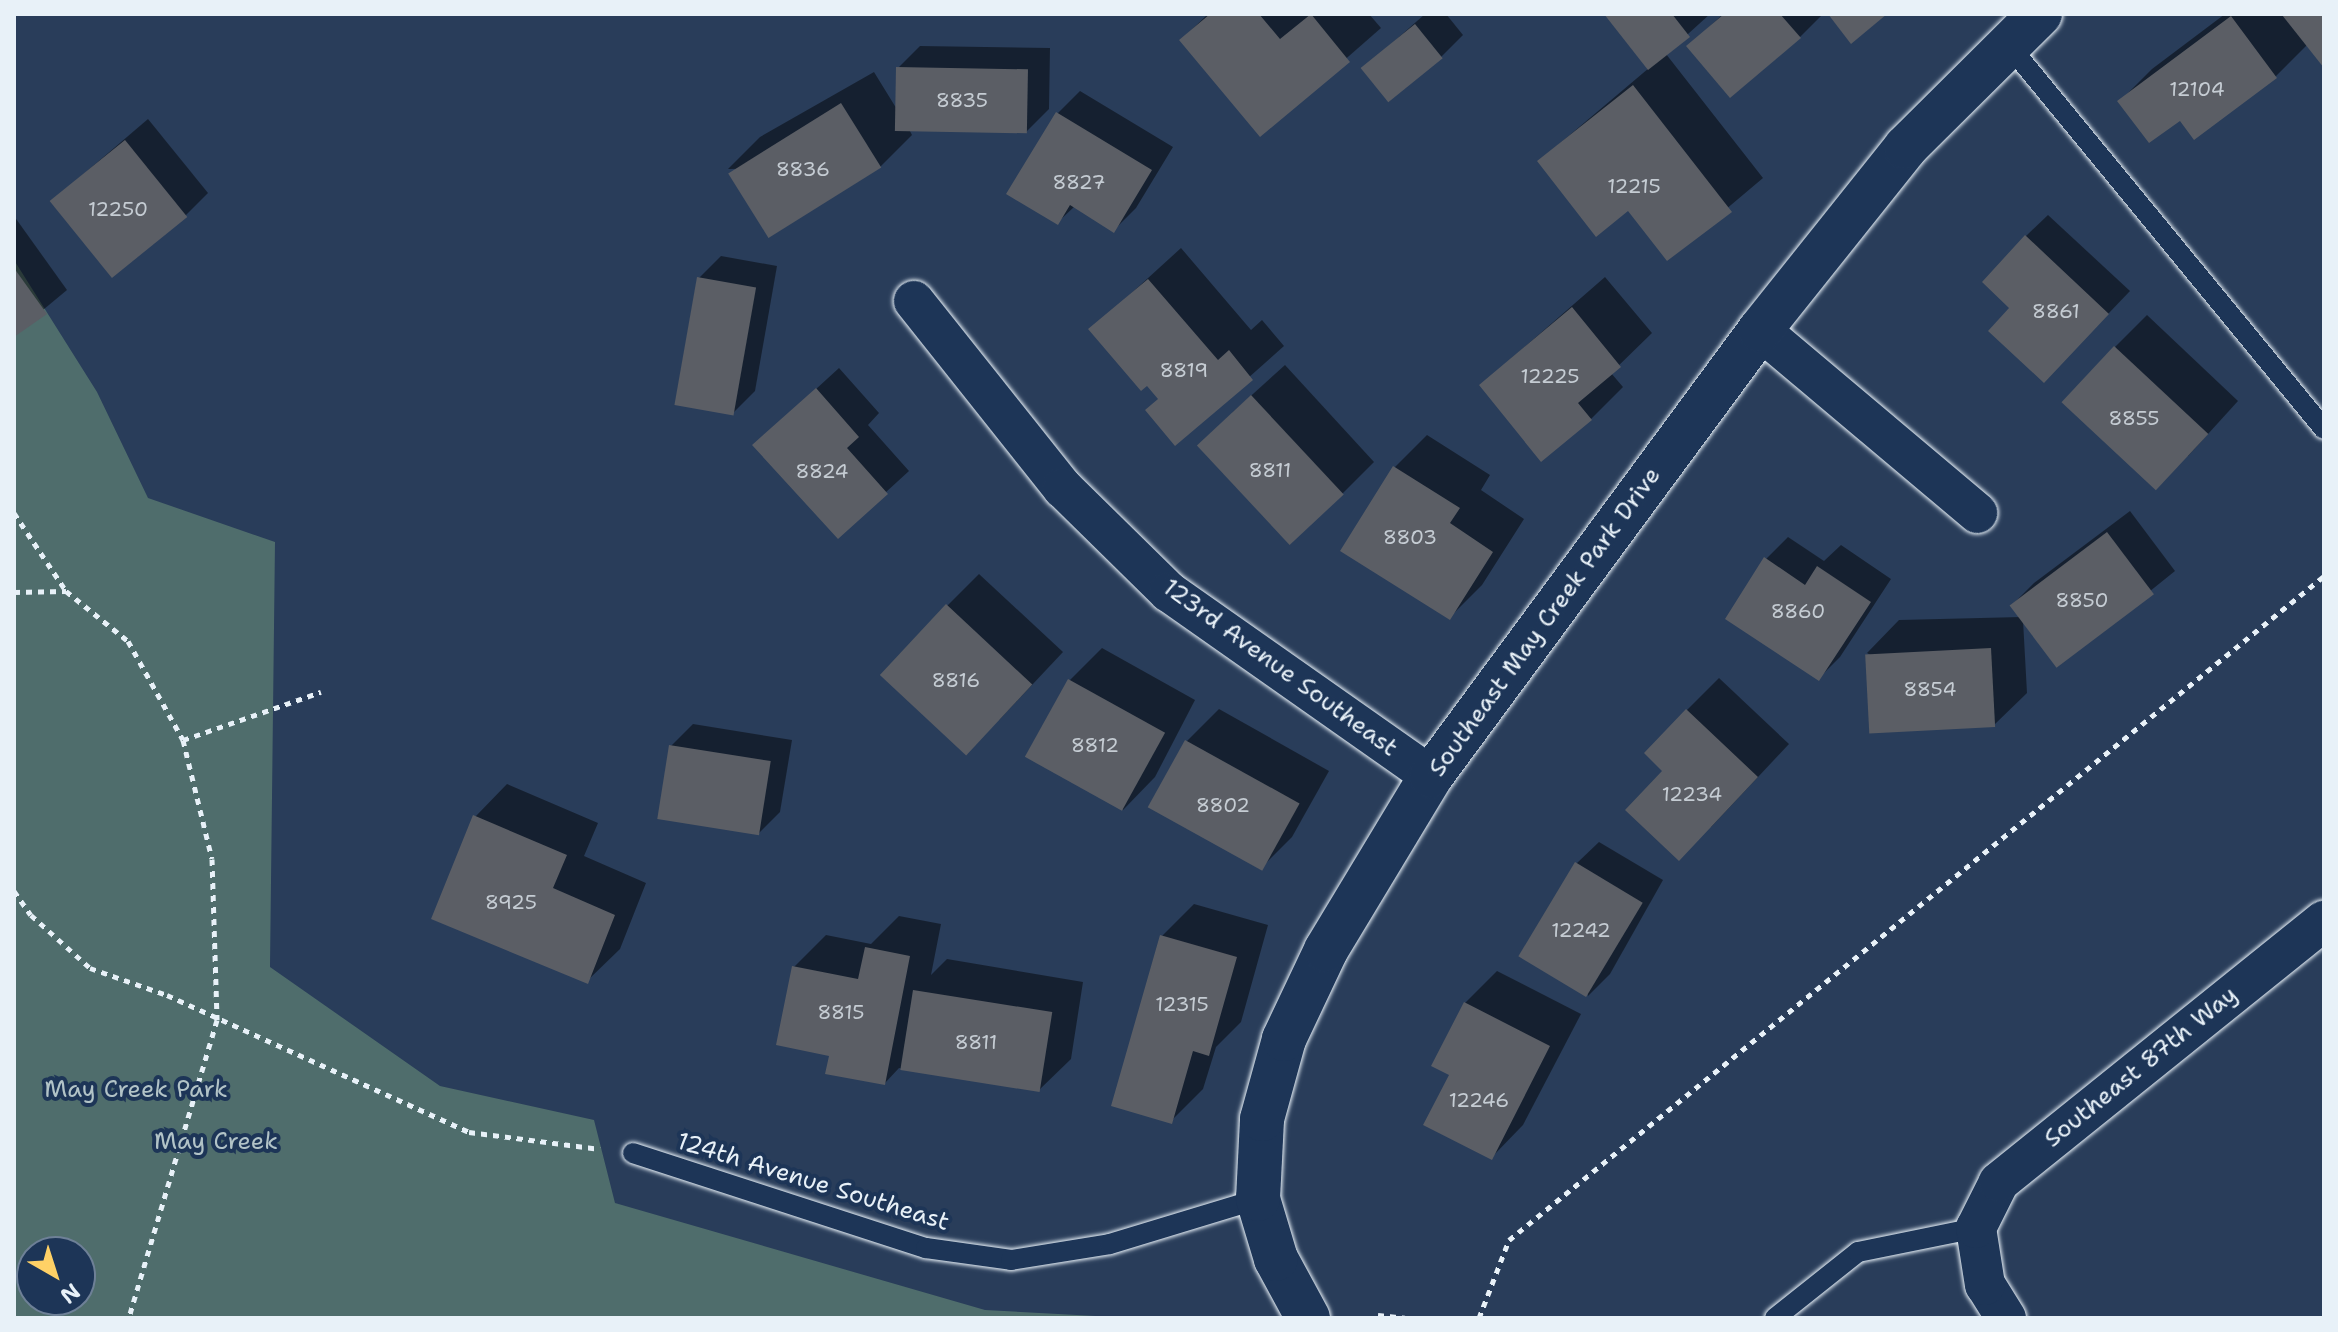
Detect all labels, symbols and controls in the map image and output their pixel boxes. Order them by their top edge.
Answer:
house number: 12104 [2169,77,2225,101]
house number: 8835 [936,88,988,112]
house number: 8836 [776,157,830,181]
house number: 8827 [1053,170,1105,194]
house number: 12215 [1607,174,1661,198]
house number: 12250 [88,197,148,221]
house number: 8861 [2032,299,2080,323]
house number: 8819 [1160,358,1208,382]
house number: 12225 [1520,364,1580,388]
house number: 8855 [2109,406,2159,430]
house number: 8811 [1249,458,1291,482]
house number: 8824 [795,459,849,483]
street label: Southeast May Creek Park Drive [1423,462,1667,782]
house number: 8803 [1383,525,1437,549]
street label: 123rd Avenue Southeast [1157,573,1403,763]
house number: 8850 [2055,588,2109,612]
house number: 8860 [1771,599,1825,623]
house number: 8816 [932,668,980,692]
house number: 8854 [1904,677,1956,701]
house number: 8812 [1071,733,1119,757]
house number: 12234 [1662,782,1722,806]
house number: 8802 [1196,793,1250,817]
house number: 8925 [485,890,537,914]
house number: 12242 [1551,918,1611,942]
street label: Southeast 87th Way [2039,980,2243,1154]
house number: 12315 [1155,992,1209,1016]
house number: 8815 [817,1000,865,1024]
house number: 8811 [955,1030,997,1054]
park label: May Creek Park [44,1076,228,1104]
house number: 12246 [1449,1088,1509,1112]
street label: 124th Avenue Southeast [673,1127,953,1237]
park label: May Creek [154,1128,278,1156]
north arrow [16,1236,96,1316]
text: N [54,1277,86,1310]

